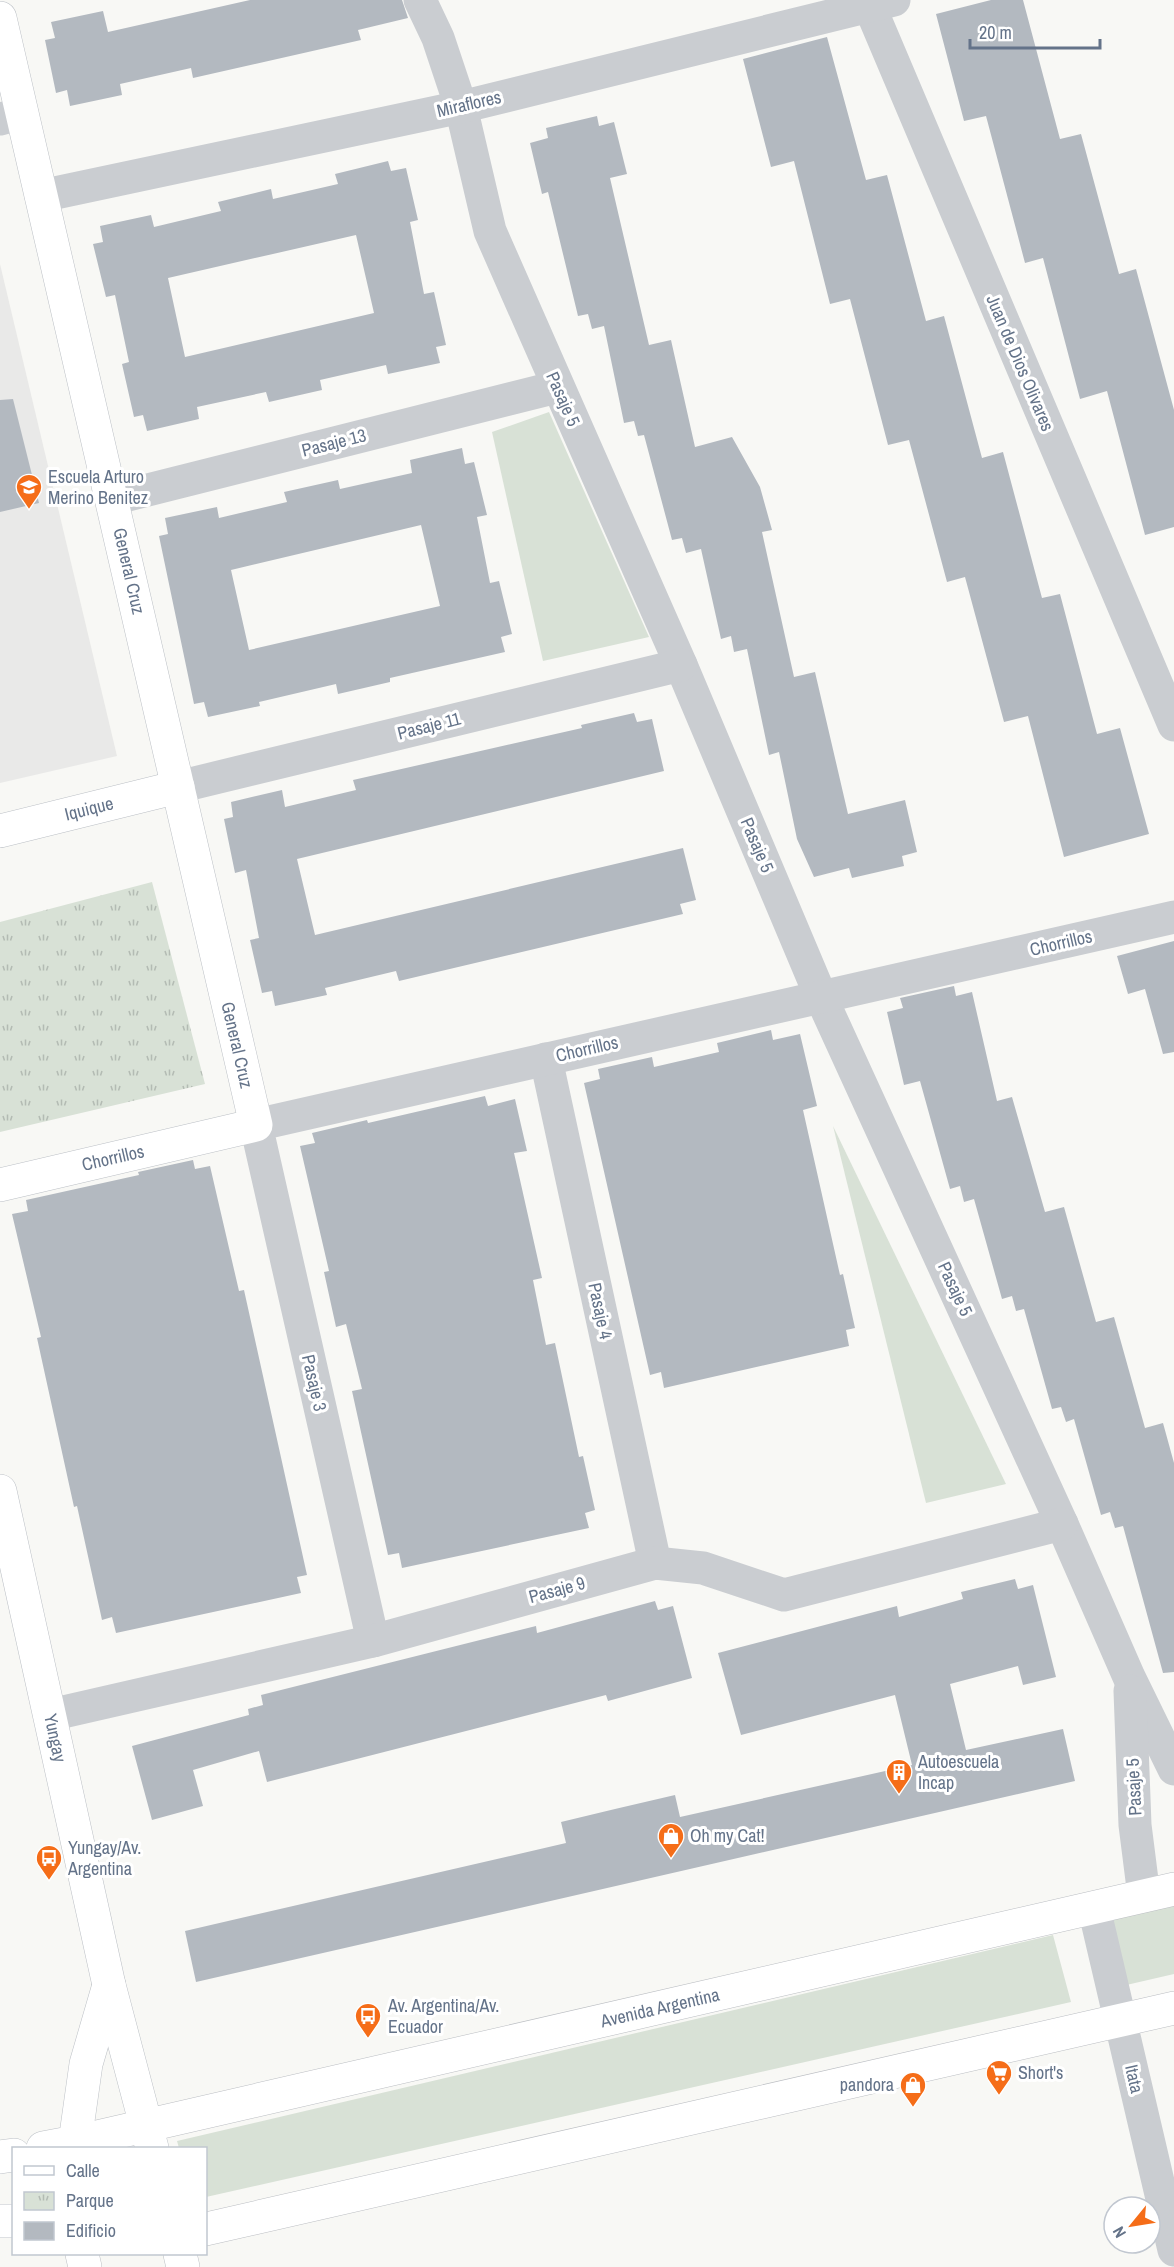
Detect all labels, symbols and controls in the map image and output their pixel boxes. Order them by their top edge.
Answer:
scale bar [970,12,1100,50]
text: 20 m [979,20,1012,45]
street label: Miraflores [434,84,504,123]
street label: Juan de Dios Olivares [980,291,1060,435]
street label: Pasaje 5 [540,367,587,430]
street label: Pasaje 13 [299,422,369,463]
place label: Escuela Arturo Merino Benitez [48,464,148,510]
school or university icon: Escuela Arturo Merino Benitez [14,472,44,510]
street label: General Cruz [107,525,152,616]
street label: Pasaje 11 [395,705,464,745]
street label: Iquique [62,790,116,827]
street label: Pasaje 5 [735,813,780,876]
street label: Chorrillos [1027,923,1094,962]
street label: General Cruz [215,999,260,1090]
street label: Chorrillos [553,1029,620,1068]
street label: Chorrillos [79,1138,146,1177]
street label: Pasaje 5 [932,1257,979,1320]
street label: Pasaje 4 [582,1280,619,1342]
street label: Pasaje 3 [296,1352,333,1414]
street label: Pasaje 9 [526,1570,588,1609]
street label: Yungay [38,1711,73,1765]
place label: Autoescuela Incap [917,1749,999,1795]
building icon: Autoescuela Incap [884,1757,914,1795]
street label: Pasaje 5 [1120,1758,1147,1816]
shop icon: Oh my Cat! [656,1821,686,1859]
place label: Oh my Cat! [690,1823,765,1848]
place label: Yungay/Av. Argentina [67,1835,141,1881]
bus stop icon: Yungay/Av. Argentina [34,1843,64,1881]
street label: Avenida Argentina [597,1982,722,2034]
place label: Av. Argentina/Av. Ecuador [387,1993,499,2039]
bus stop icon: Av. Argentina/Av. Ecuador [353,2001,383,2039]
supermarket icon: Short's [984,2058,1014,2096]
place label: Short's [1018,2060,1064,2085]
street label: Itata [1119,2062,1150,2096]
shop icon: pandora [898,2070,928,2108]
place label: pandora [840,2072,894,2097]
legend [12,2147,207,2255]
text: Calle [66,2158,100,2183]
text: Parque [66,2188,114,2213]
north arrow [1102,2195,1162,2255]
text: Edificio [66,2218,116,2243]
text: N [1107,2223,1131,2242]

